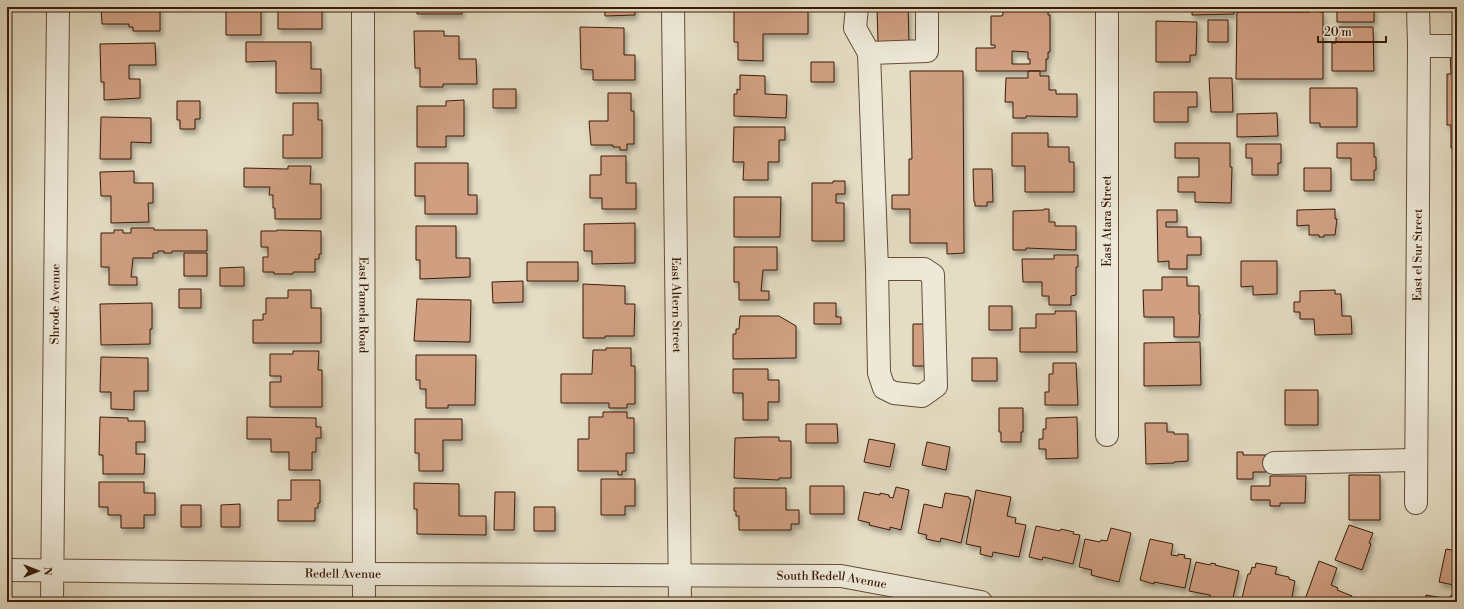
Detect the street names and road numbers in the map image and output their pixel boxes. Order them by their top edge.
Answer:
street label: East Atara Street [1100,175,1115,267]
street label: East el Sur Street [1410,208,1426,301]
street label: East Pamela Road [355,257,371,354]
street label: East Altern Street [668,257,684,354]
street label: Shrode Avenue [48,264,63,344]
street label: Redell Avenue [305,566,381,582]
street label: South Redell Avenue [777,569,888,592]

